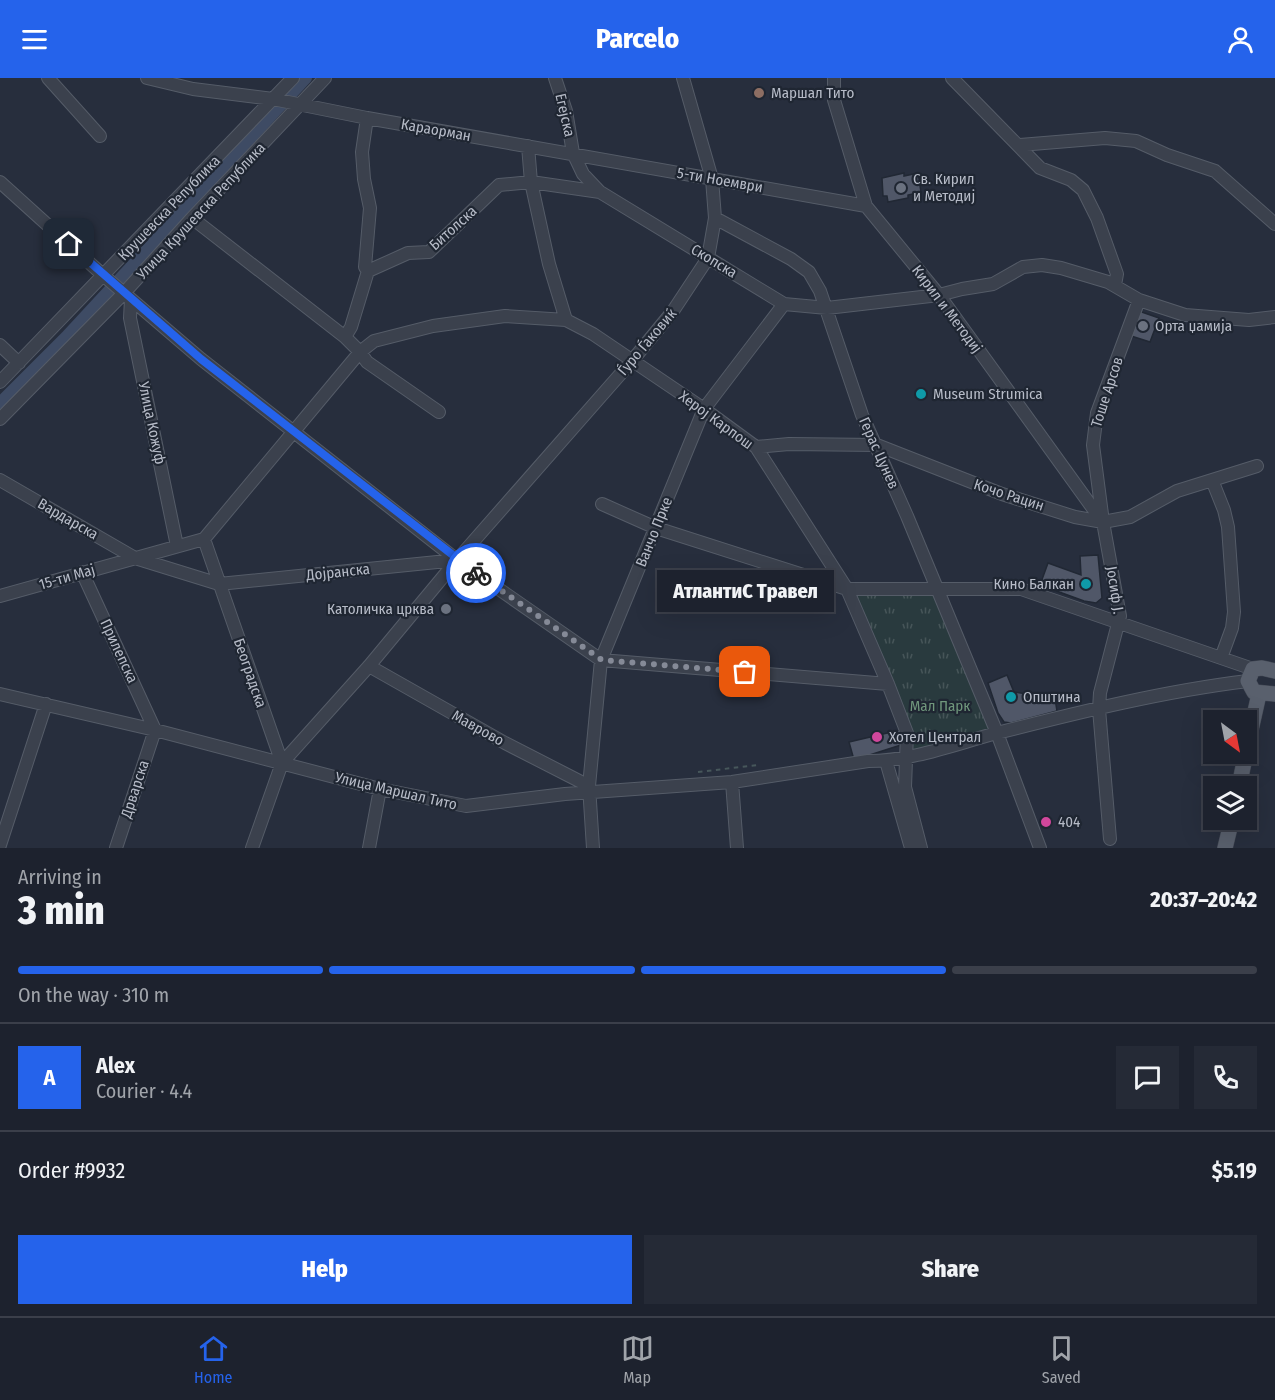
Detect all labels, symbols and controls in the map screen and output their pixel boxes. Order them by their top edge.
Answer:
icon: menu [18,23,51,56]
text: Parcelo [596,23,679,55]
icon: person [1224,23,1257,56]
place label: Маршал Тито [771,84,855,102]
marker: Маршал Тито [752,86,766,100]
street label: Егејска [551,91,579,139]
street label: Караорман [400,115,472,145]
street label: Улица Крушевска Република [132,139,269,284]
street label: Крушевска Република [114,152,224,264]
street label: 5-ти Ноември [676,164,764,196]
place label: Св. Кирил и Методиј [913,170,975,205]
marker: Св. Кирил и Методиј [894,181,908,195]
street label: Битолска [426,202,480,254]
pin [43,218,94,269]
icon: home [52,227,85,260]
street label: Скопска [688,240,740,282]
street label: Кирил и Методиј [908,261,986,357]
street label: Ѓуро Ѓаковиќ [614,305,680,379]
place label: Орта џамија [1155,317,1232,335]
marker: Орта џамија [1136,319,1150,333]
street label: Тоше Арсов [1087,354,1127,430]
street label: Улица Кожуф [134,379,170,466]
place label: Museum Strumica [933,385,1043,403]
street label: Херој Карпош [675,387,757,453]
marker: Museum Strumica [914,387,928,401]
street label: Герас Цунев [855,414,903,492]
street label: Кочо Рацин [972,475,1046,515]
street label: Вардарска [35,494,101,544]
street label: Ванчо Прке [632,494,676,570]
courier [446,543,506,603]
icon: bike [460,557,493,590]
street label: 15-ти Мај [37,560,97,594]
street label: Дојранска [304,560,371,584]
street label: Јосиф Ј. [1102,565,1128,615]
callout: АтлантиС Травел [656,570,834,612]
place label: Кино Балкан [993,575,1074,593]
marker: Кино Балкан [1079,577,1093,591]
text: АтлантиС Травел [673,579,818,603]
place label: Католичка црква [327,600,434,618]
marker: Католичка црква [439,602,453,616]
street label: Прилепска [96,616,142,686]
street label: Београдска [230,636,270,710]
pin [719,646,770,697]
icon: bag [728,655,761,688]
place label: Општина [1023,688,1081,706]
marker: Општина [1004,690,1018,704]
park label: Мал Парк [910,697,970,715]
street label: Маврово [449,706,507,750]
north arrow [1203,710,1257,764]
map controls [1203,710,1257,830]
place label: Хотел Централ [889,728,981,746]
marker: Хотел Централ [870,730,884,744]
street label: Дрварска [117,758,153,821]
street label: Улица Маршал Тито [332,768,459,814]
button: layers [1203,776,1257,830]
place label: 404 [1058,813,1080,831]
marker: 404 [1039,815,1053,829]
text: Arriving in [18,865,102,889]
text: 20:37–20:42 [1150,886,1257,913]
text: 3 min [18,888,105,934]
text: On the way · 310 m [18,983,169,1007]
button: chat [1116,1046,1179,1109]
button: phone [1194,1046,1257,1109]
text: Alex [96,1052,135,1079]
text: A [44,1064,55,1091]
text: Courier · 4.4 [96,1079,192,1103]
text: Order #9932 [18,1157,125,1184]
text: $5.19 [1212,1157,1257,1184]
button: Help [18,1235,632,1304]
button: Share [644,1235,1257,1304]
tab: Home [194,1332,232,1387]
tab: Map [621,1332,654,1387]
tab: Saved [1042,1332,1081,1387]

